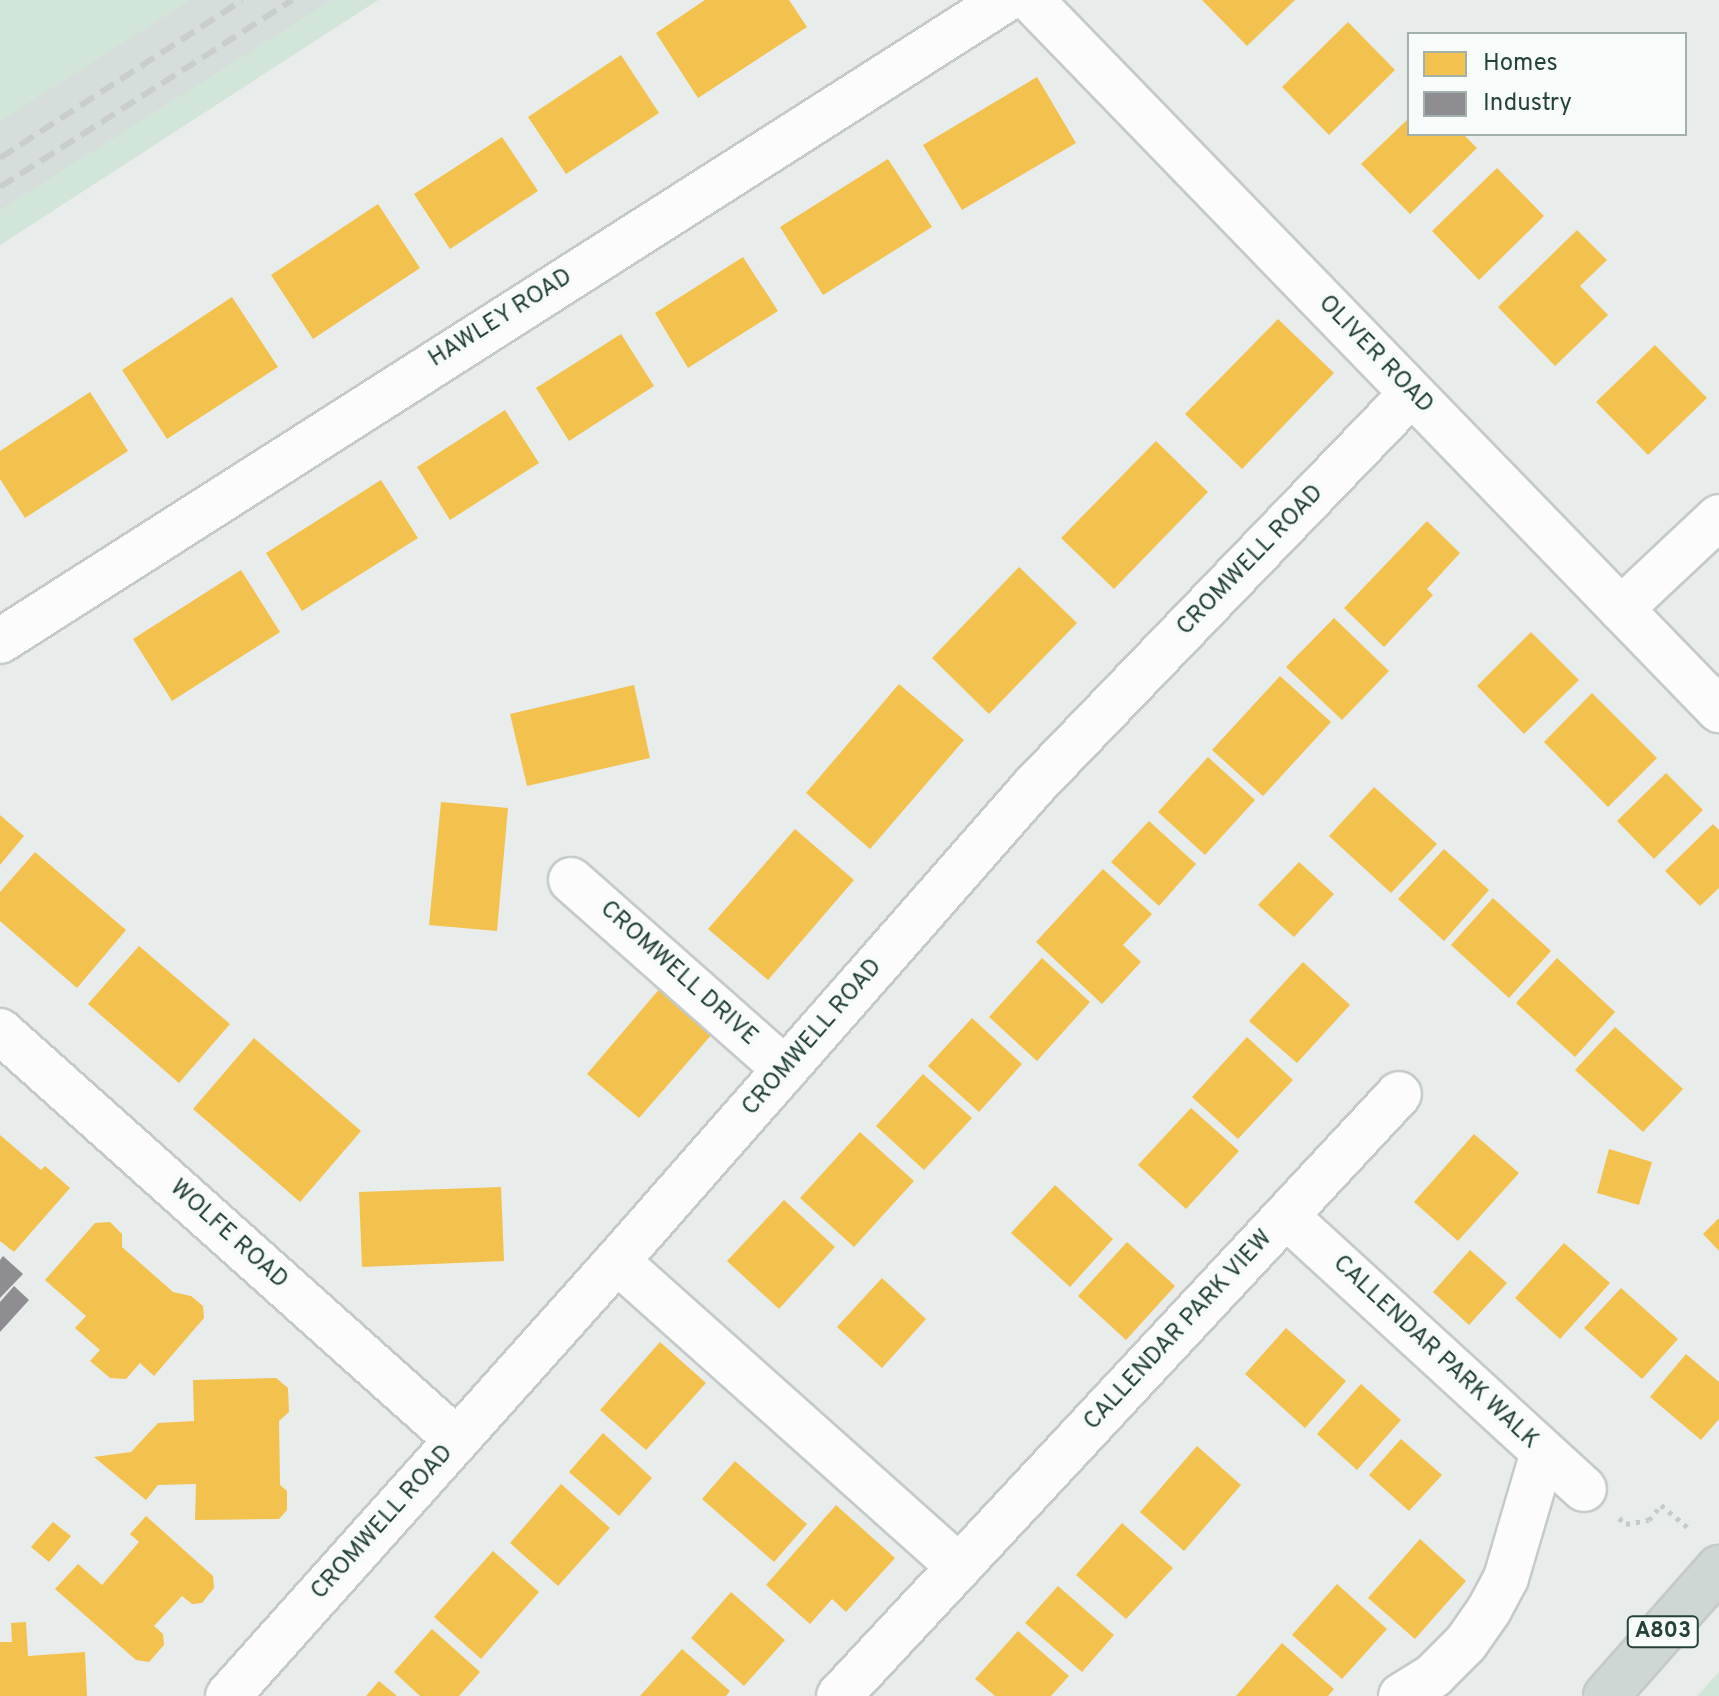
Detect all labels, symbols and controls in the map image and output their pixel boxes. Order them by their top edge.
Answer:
legend [1407,32,1687,136]
text: Homes [1483,49,1558,79]
text: Industry [1483,89,1572,119]
street label: HAWLEY ROAD [424,263,578,375]
street label: OLIVER ROAD [1311,290,1439,420]
street label: CROMWELL ROAD [1172,479,1330,643]
street label: CROMWELL DRIVE [593,895,763,1053]
street label: CROMWELL ROAD [737,953,889,1123]
street label: WOLFE ROAD [163,1174,293,1296]
street label: CALLENDAR PARK VIEW [1078,1225,1280,1437]
street label: CALLENDAR PARK WALK [1326,1250,1544,1456]
street label: CROMWELL ROAD [306,1439,460,1607]
road number: A803 [1625,1614,1701,1650]

